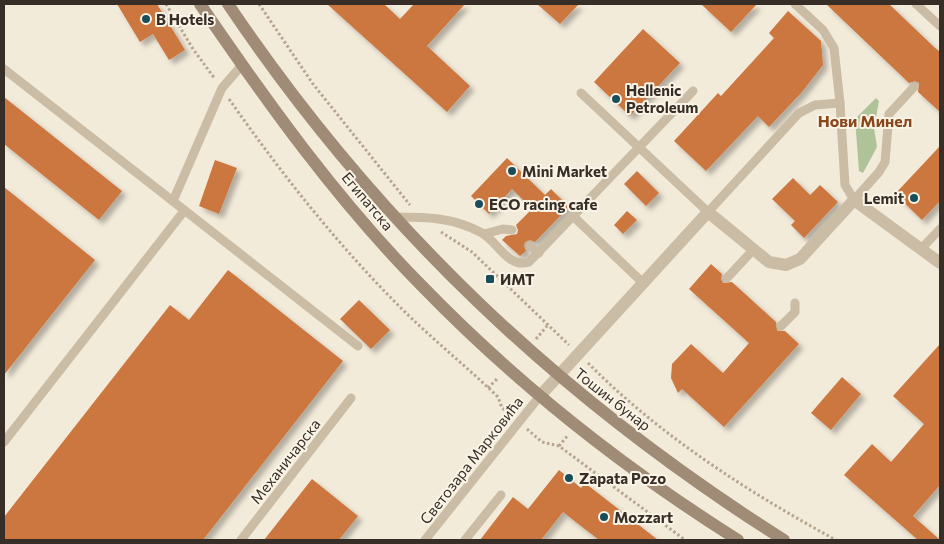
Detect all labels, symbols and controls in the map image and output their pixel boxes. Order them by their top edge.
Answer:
place label: B Hotels [156,10,214,28]
marker: B Hotels [140,13,152,25]
place label: Hellenic Petroleum [626,81,698,116]
marker: Hellenic Petroleum [610,93,622,105]
district label: Нови Минел [818,111,912,130]
place label: Mini Market [522,162,607,180]
marker: Mini Market [506,165,518,177]
street label: Египатска [338,168,398,234]
place label: Lemit [864,189,904,207]
marker: Lemit [908,192,920,204]
place label: ECO racing cafe [489,195,597,213]
marker: ECO racing cafe [473,198,485,210]
place label: ИМТ [500,270,535,288]
marker: ИМТ [484,273,496,285]
street label: Тошин бунар [571,364,655,434]
street label: Светозара Марковића [416,393,526,527]
street label: Механичарска [246,415,324,507]
place label: Zapata Pozo [579,469,666,487]
marker: Zapata Pozo [563,472,575,484]
place label: Mozzart [614,508,673,526]
marker: Mozzart [598,511,610,523]

